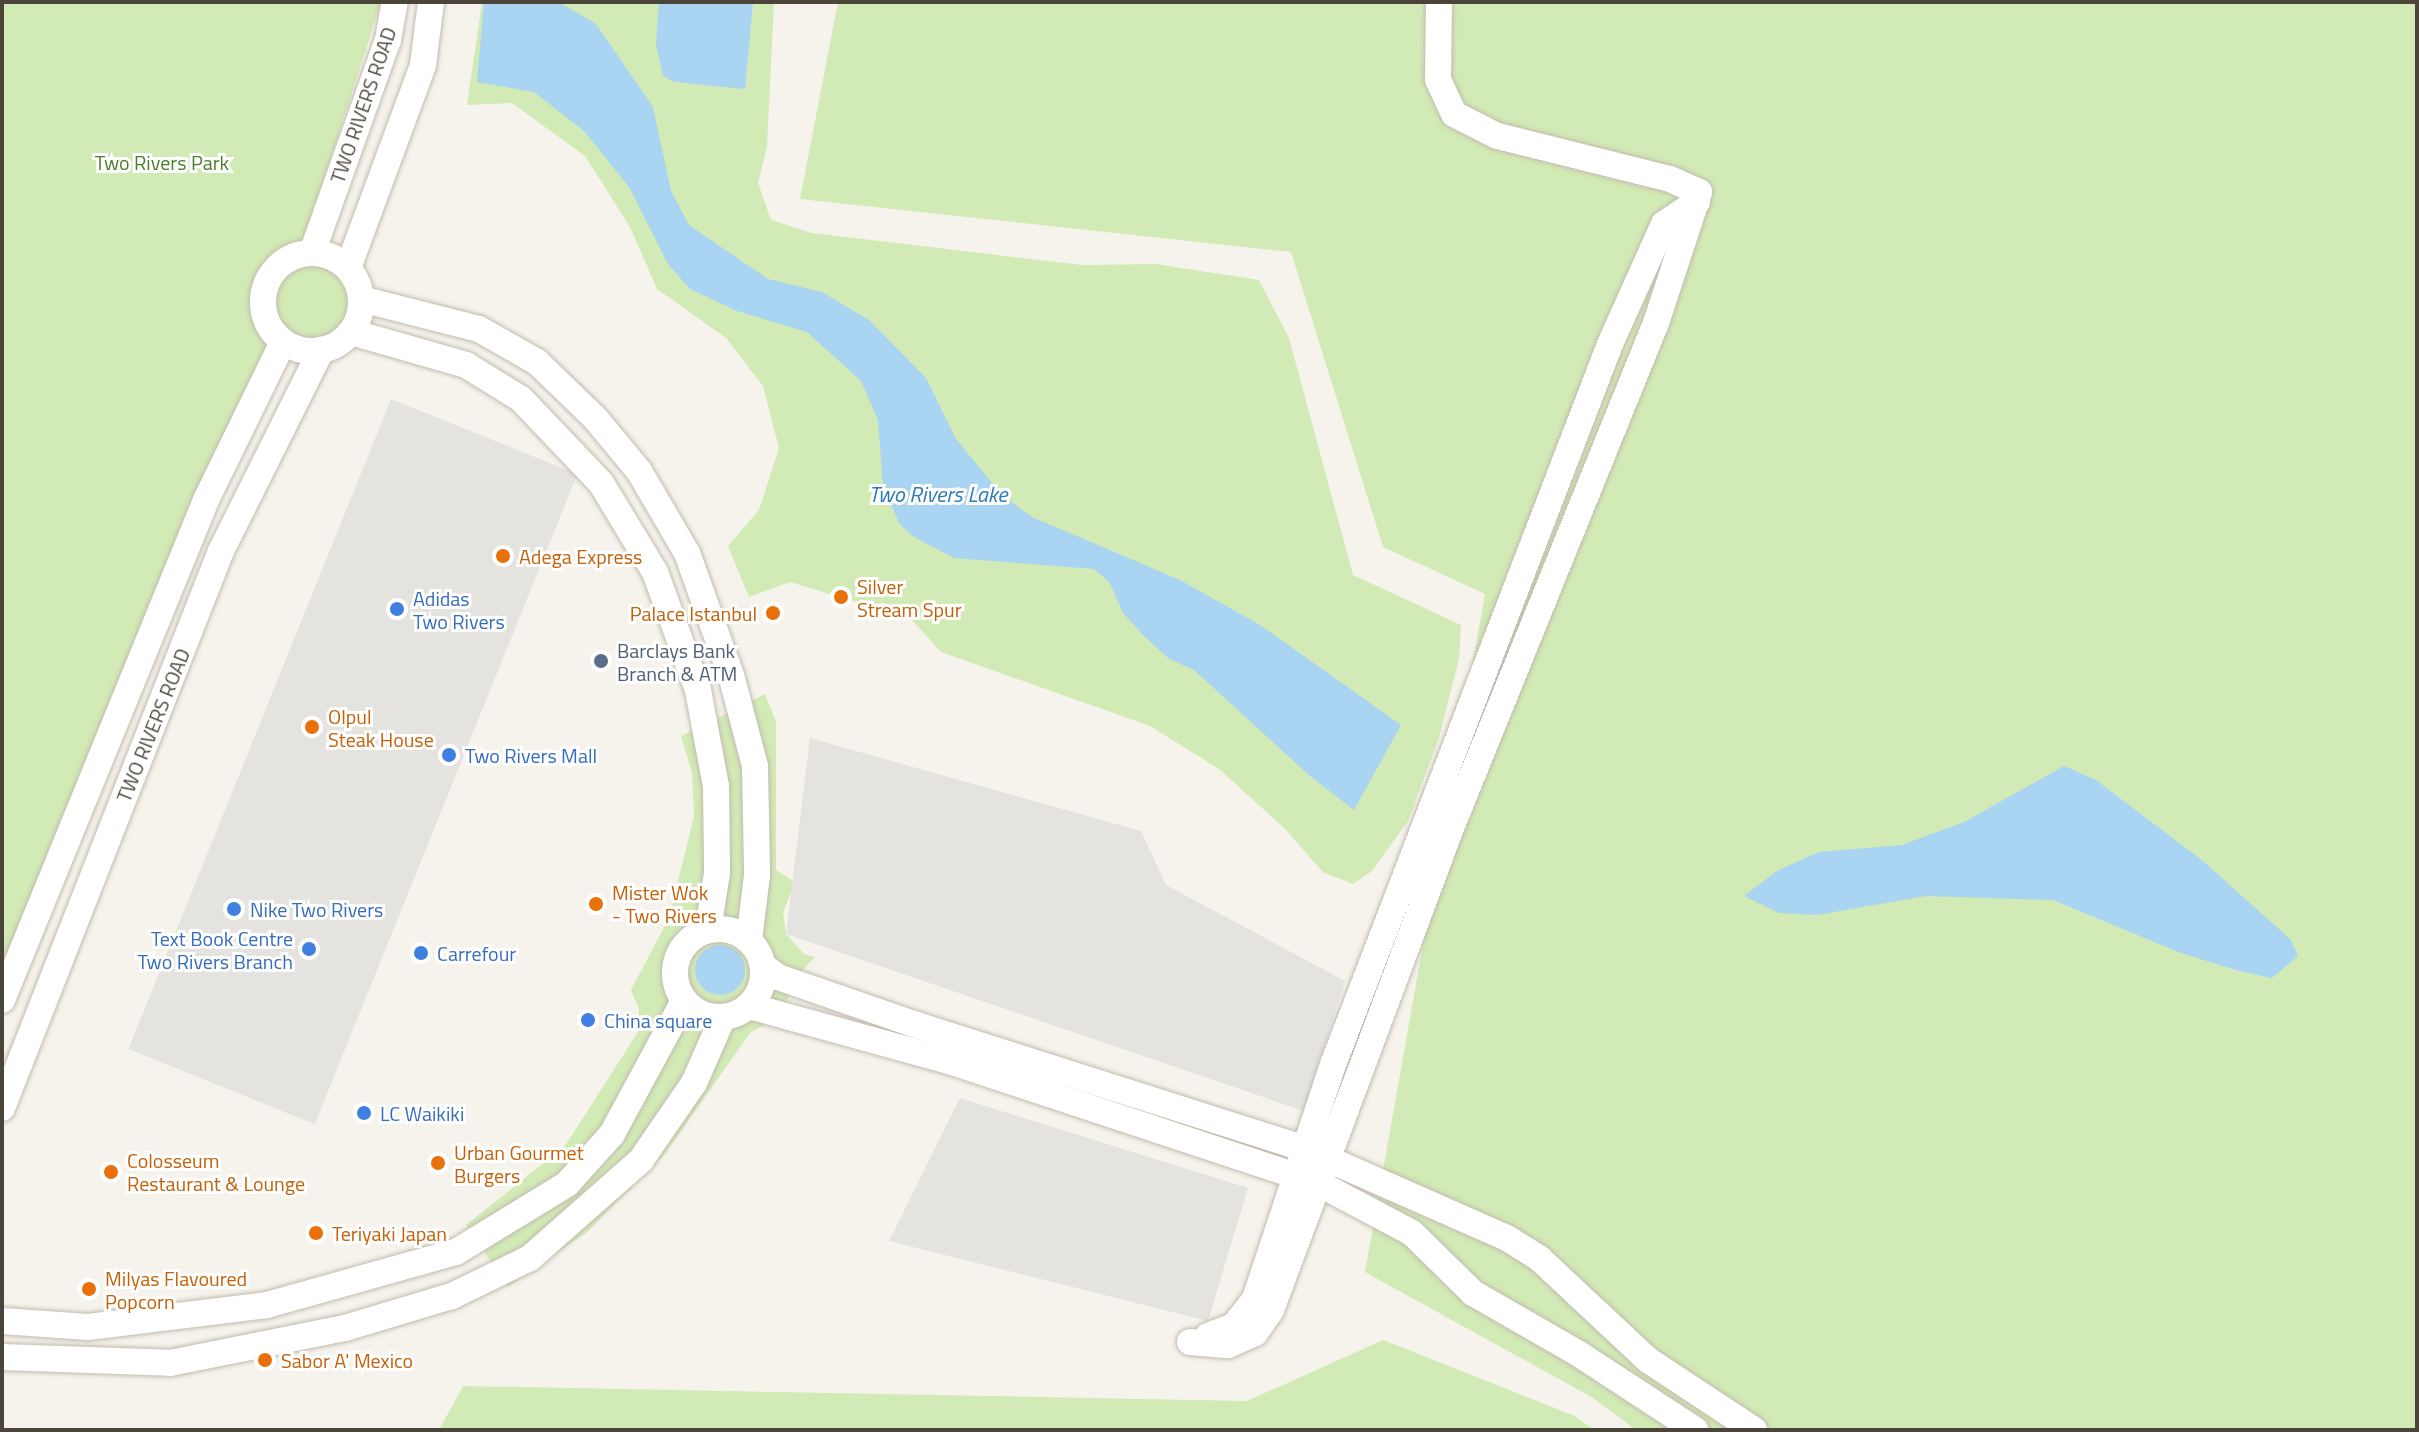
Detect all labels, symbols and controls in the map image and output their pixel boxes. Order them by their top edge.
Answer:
street label: TWO RIVERS ROAD [325,24,401,186]
park label: Two Rivers Park [95,150,229,174]
water label: Two Rivers Lake [869,482,1007,508]
place label: Adega Express [519,544,642,568]
marker: Adega Express [494,547,512,565]
place label: Silver Stream Spur [857,574,962,621]
place label: Adidas Two Rivers [413,586,505,633]
marker: Silver Stream Spur [832,588,850,606]
marker: Adidas Two Rivers [388,600,406,618]
place label: Palace Istanbul [630,601,757,625]
marker: Palace Istanbul [764,604,782,622]
place label: Barclays Bank Branch & ATM [617,638,737,685]
street label: TWO RIVERS ROAD [111,645,195,805]
marker: Barclays Bank Branch & ATM [592,652,610,670]
place label: Olpul Steak House [328,704,434,751]
marker: Olpul Steak House [303,718,321,736]
place label: Two Rivers Mall [465,743,597,767]
marker: Two Rivers Mall [440,746,458,764]
place label: Mister Wok - Two Rivers [612,880,717,927]
marker: Mister Wok - Two Rivers [587,895,605,913]
place label: Nike Two Rivers [250,897,383,921]
marker: Nike Two Rivers [225,900,243,918]
place label: Text Book Centre Two Rivers Branch [137,926,293,973]
marker: Text Book Centre Two Rivers Branch [300,940,318,958]
place label: Carrefour [437,941,516,965]
marker: Carrefour [412,944,430,962]
place label: China square [604,1008,712,1032]
marker: China square [579,1011,597,1029]
place label: LC Waikiki [380,1101,464,1125]
marker: LC Waikiki [355,1104,373,1122]
place label: Urban Gourmet Burgers [454,1140,584,1187]
place label: Colosseum Restaurant & Lounge [127,1148,305,1195]
marker: Urban Gourmet Burgers [429,1154,447,1172]
marker: Colosseum Restaurant & Lounge [102,1163,120,1181]
place label: Teriyaki Japan [332,1221,447,1245]
marker: Teriyaki Japan [307,1224,325,1242]
place label: Milyas Flavoured Popcorn [105,1266,247,1313]
marker: Milyas Flavoured Popcorn [80,1280,98,1298]
place label: Sabor A' Mexico [281,1348,413,1372]
marker: Sabor A' Mexico [256,1351,274,1369]

